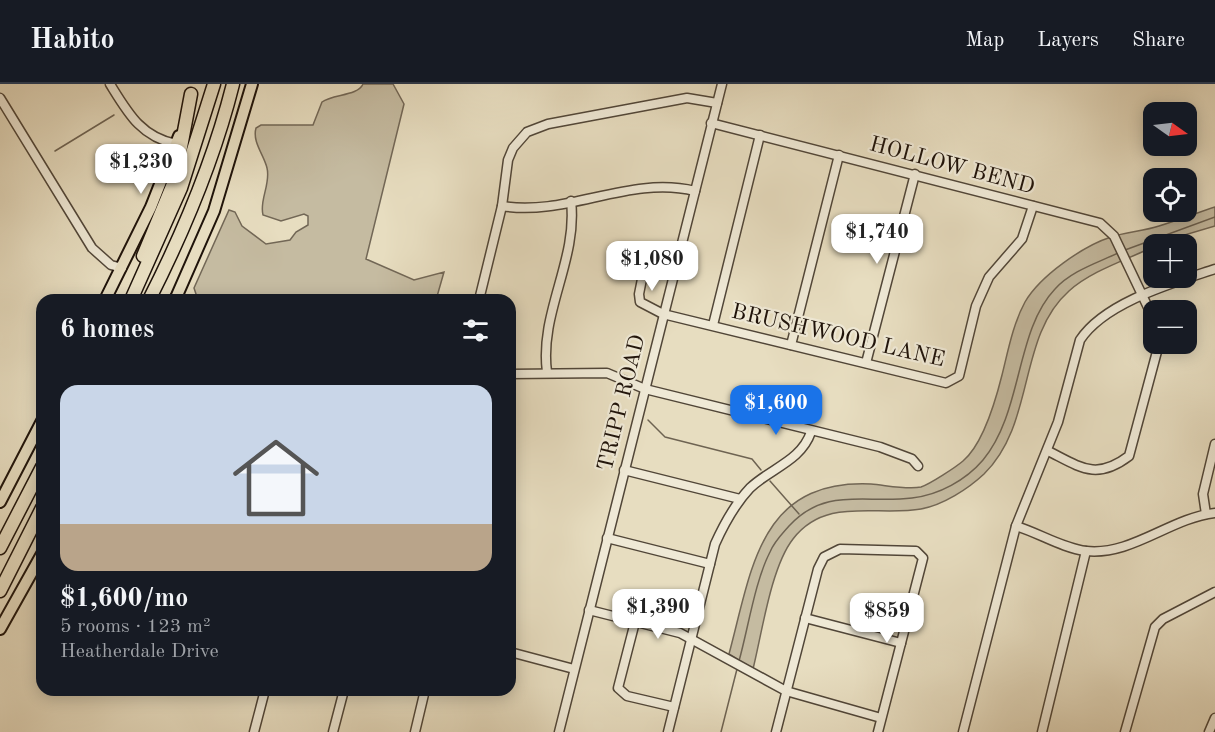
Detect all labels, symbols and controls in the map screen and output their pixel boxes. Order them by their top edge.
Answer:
text: Habito [30,27,115,55]
text: Map [965,30,1004,51]
text: Layers [1037,30,1099,51]
text: Share [1132,30,1185,51]
north arrow [1143,102,1197,156]
map controls [1143,102,1197,354]
street label: HOLLOW BEND [867,133,1037,199]
pin: $1,230 [92,144,190,195]
text: $1,230 [109,153,173,173]
button: locate [1143,168,1197,222]
pin: $1,740 [828,214,926,265]
text: $1,740 [845,223,909,243]
button: + [1143,234,1197,288]
pin: $1,080 [603,241,701,292]
text: $1,080 [620,250,684,270]
button: − [1143,300,1197,354]
street label: BRUSHWOOD LANE [729,301,947,371]
icon: filters [459,314,492,347]
text: 6 homes [60,317,154,343]
street label: TRIPP ROAD [594,332,650,474]
pin: $1,600 [727,385,825,436]
text: $1,600 [744,394,808,414]
icon: home [222,424,330,532]
text: $1,600/mo [60,586,188,612]
pin: $1,390 [609,589,707,640]
pin: $859 [851,593,923,644]
text: $1,390 [626,598,690,618]
text: $859 [864,602,910,622]
text: 5 rooms · 123 m² [60,617,210,637]
text: Heatherdale Drive [60,642,219,662]

